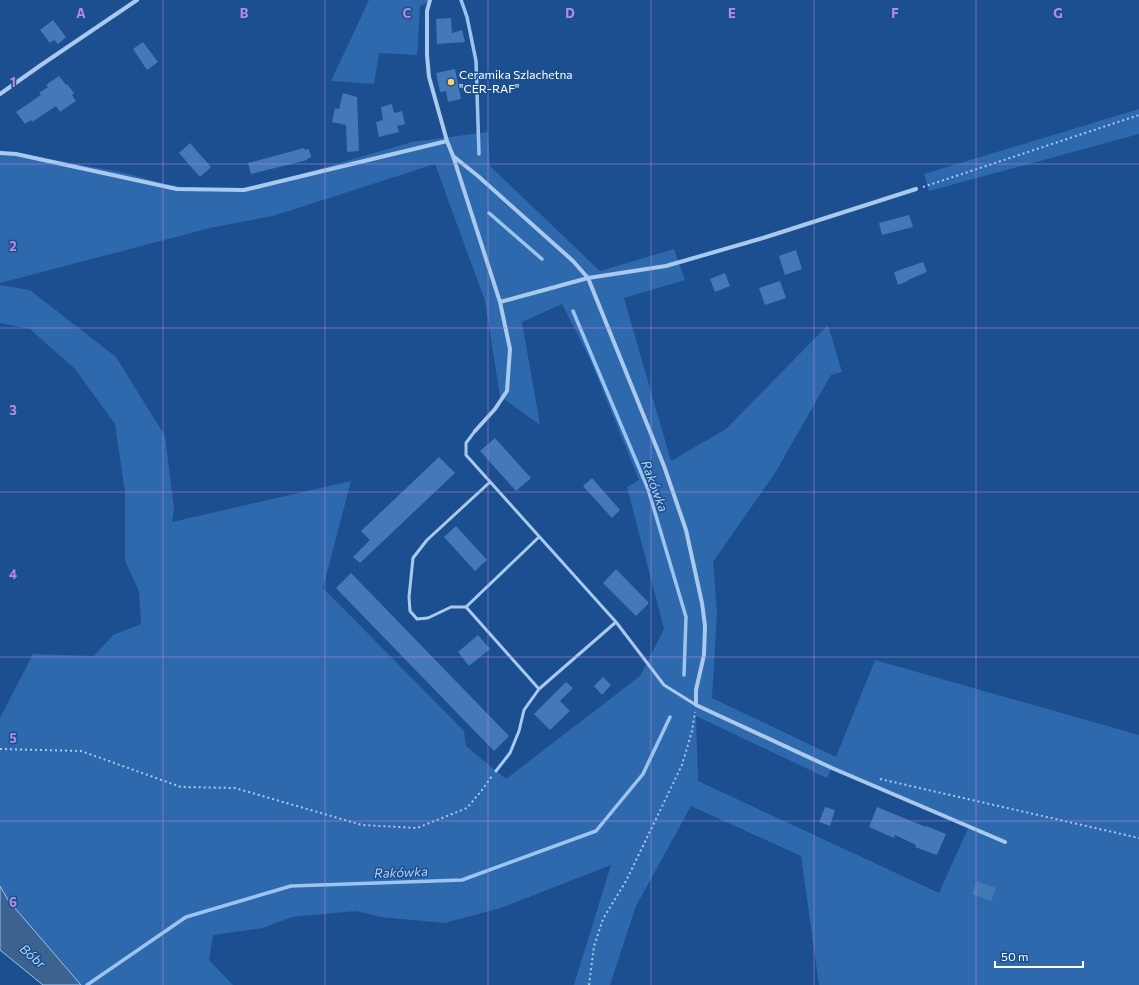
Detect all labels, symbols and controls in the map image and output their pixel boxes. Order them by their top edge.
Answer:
text: A [76,5,86,21]
text: B [240,5,249,21]
text: C [403,5,412,21]
text: D [565,5,575,21]
text: E [728,5,736,21]
text: F [891,5,899,21]
text: G [1053,5,1063,21]
place label: Ceramika Szlachetna "CER-RAF" [459,67,573,95]
text: 1 [10,74,16,90]
marker: Ceramika Szlachetna "CER-RAF" [446,77,456,87]
text: 2 [9,238,17,254]
text: 3 [9,402,17,418]
water label: Rakówka [638,458,672,514]
text: 4 [9,566,17,582]
text: 5 [9,730,17,746]
water label: Rakówka [374,863,428,881]
text: 6 [9,894,17,910]
water label: Bóbr [17,940,50,972]
scale bar [995,943,1083,969]
text: 50 m [1001,949,1029,963]

